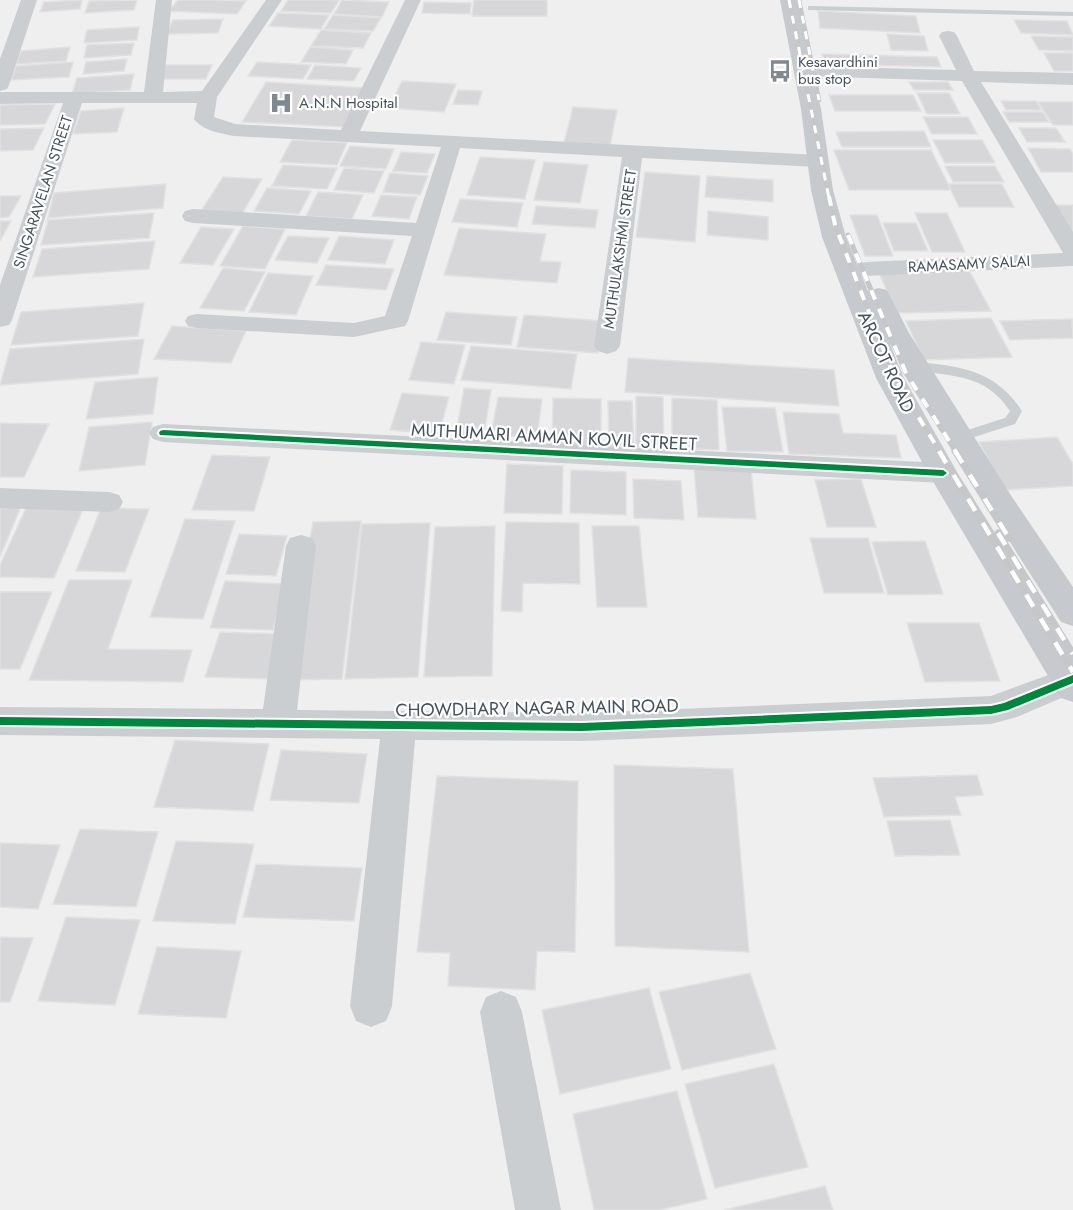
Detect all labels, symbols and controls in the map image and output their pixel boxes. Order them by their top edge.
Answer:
place label: Kesavardhini bus stop [798,51,878,90]
bus stop icon: Kesavardhini bus stop [767,58,793,84]
hospital icon: A.N.N Hospital [268,90,294,116]
place label: A.N.N Hospital [299,92,398,114]
street label: SINGARAVELAN STREET [8,113,78,271]
street label: MUTHULAKSHMI STREET [598,168,642,330]
street label: RAMASAMY SALAI [907,250,1031,278]
street label: ARCOT ROAD [851,307,921,417]
street label: MUTHUMARI AMMAN KOVIL STREET [410,417,698,458]
street label: CHOWDHARY NAGAR MAIN ROAD [395,693,679,723]

